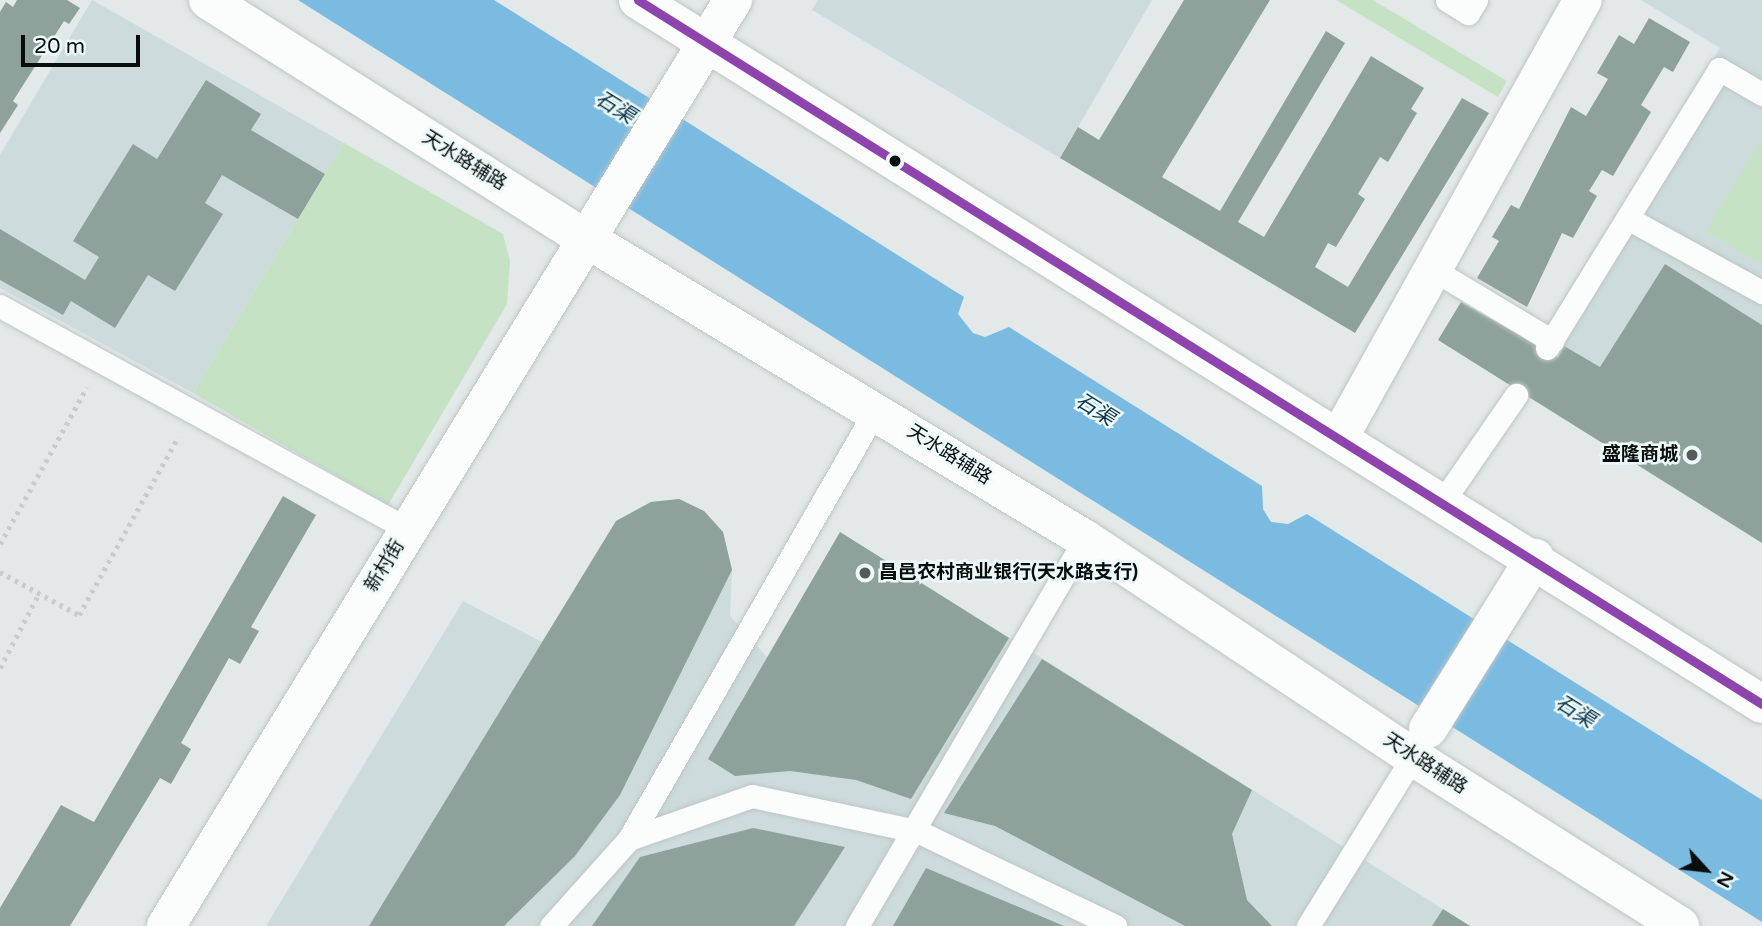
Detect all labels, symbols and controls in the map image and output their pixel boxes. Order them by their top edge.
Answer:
scale bar [24,21,144,65]
text: 20 m [34,34,85,59]
water label: 石渠 [591,86,639,130]
street label: 天水路辅路 [418,126,510,196]
unlabelled marker [888,154,902,168]
water label: 石渠 [1071,388,1119,432]
street label: 天水路辅路 [903,420,995,490]
place label: 盛隆商城 [1602,444,1678,466]
marker: 盛隆商城 [1684,447,1700,463]
street label: 新村街 [361,536,409,596]
place label: 昌邑农村商业银行(天水路支行) [879,562,1138,584]
marker: 昌邑农村商业银行(天水路支行) [857,565,873,581]
water label: 石渠 [1551,690,1599,734]
street label: 天水路辅路 [1379,729,1471,799]
north arrow [1671,835,1741,905]
text: N [1711,868,1738,891]

